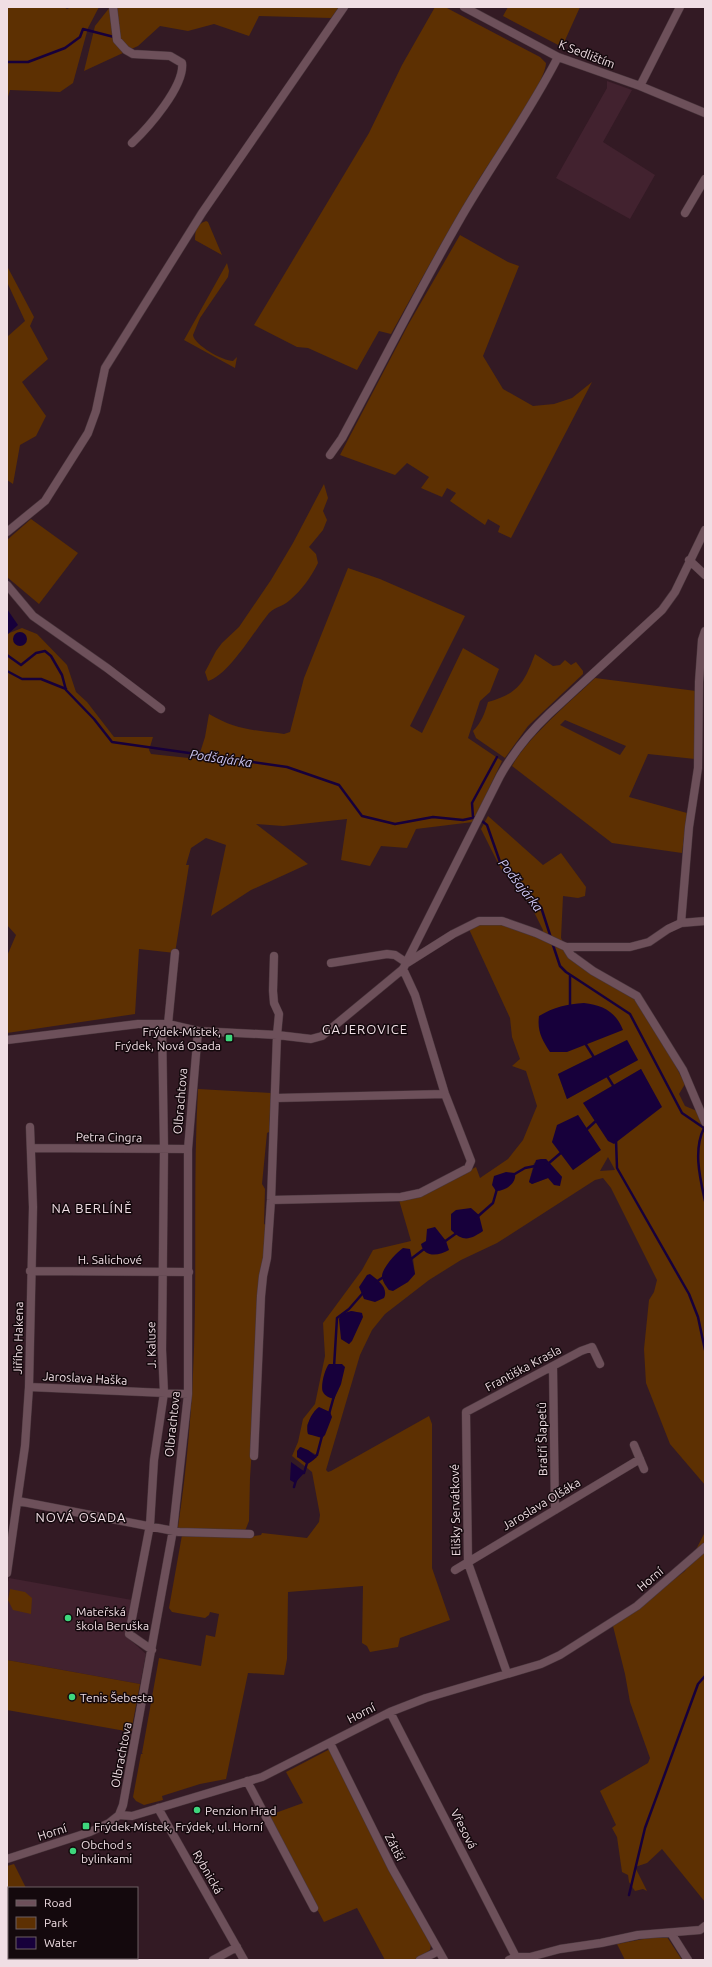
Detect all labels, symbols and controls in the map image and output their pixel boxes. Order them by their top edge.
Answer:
street label: K Sedlištím [557,37,617,71]
water label: Podšajárka [189,747,253,769]
water label: Podšajárka [496,856,546,914]
district label: GAJEROVICE [322,1022,408,1036]
place label: Frýdek-Místek, Frýdek, Nová Osada [115,1025,221,1052]
marker: Frýdek-Místek, Frýdek, Nová Osada [224,1033,234,1043]
street label: Olbrachtova [171,1067,189,1135]
street label: Petra Cingra [76,1130,142,1144]
district label: NA BERLÍNĚ [52,1200,132,1215]
street label: H. Salichové [78,1253,142,1266]
street label: Jiřího Hakena [11,1301,25,1375]
street label: J. Kaluse [144,1321,158,1369]
street label: Františka Krasla [483,1343,563,1393]
street label: Jaroslava Haška [42,1369,128,1387]
street label: Olbrachtova [162,1390,182,1458]
street label: Bratří Šlapetů [535,1402,549,1476]
street label: Elišky Servátkové [448,1464,462,1556]
street label: Jaroslava Olšáka [500,1476,582,1532]
district label: NOVÁ OSADA [35,1509,127,1524]
street label: Horní [634,1564,666,1594]
place label: Mateřská škola Beruška [76,1605,149,1632]
marker: Mateřská škola Beruška [63,1613,73,1623]
place label: Tenis Šebesta [80,1691,153,1704]
marker: Tenis Šebesta [67,1692,77,1702]
street label: Horní [345,1700,378,1726]
street label: Olbrachtova [108,1721,134,1789]
place label: Penzion Hrad [205,1804,277,1817]
marker: Penzion Hrad [192,1805,202,1815]
street label: Vřesová [448,1807,480,1851]
place label: Frýdek-Místek, Frýdek, ul. Horní [94,1820,264,1833]
street label: Horní [36,1821,69,1843]
marker: Frýdek-Místek, Frýdek, ul. Horní [81,1821,91,1831]
street label: Zátiší [383,1831,408,1864]
place label: Obchod s bylinkami [81,1838,132,1865]
marker: Obchod s bylinkami [68,1846,78,1856]
street label: Rybnická [190,1848,226,1896]
legend [8,1887,138,1959]
text: Road [44,1896,72,1909]
text: Park [44,1916,68,1929]
text: Water [44,1936,77,1949]

